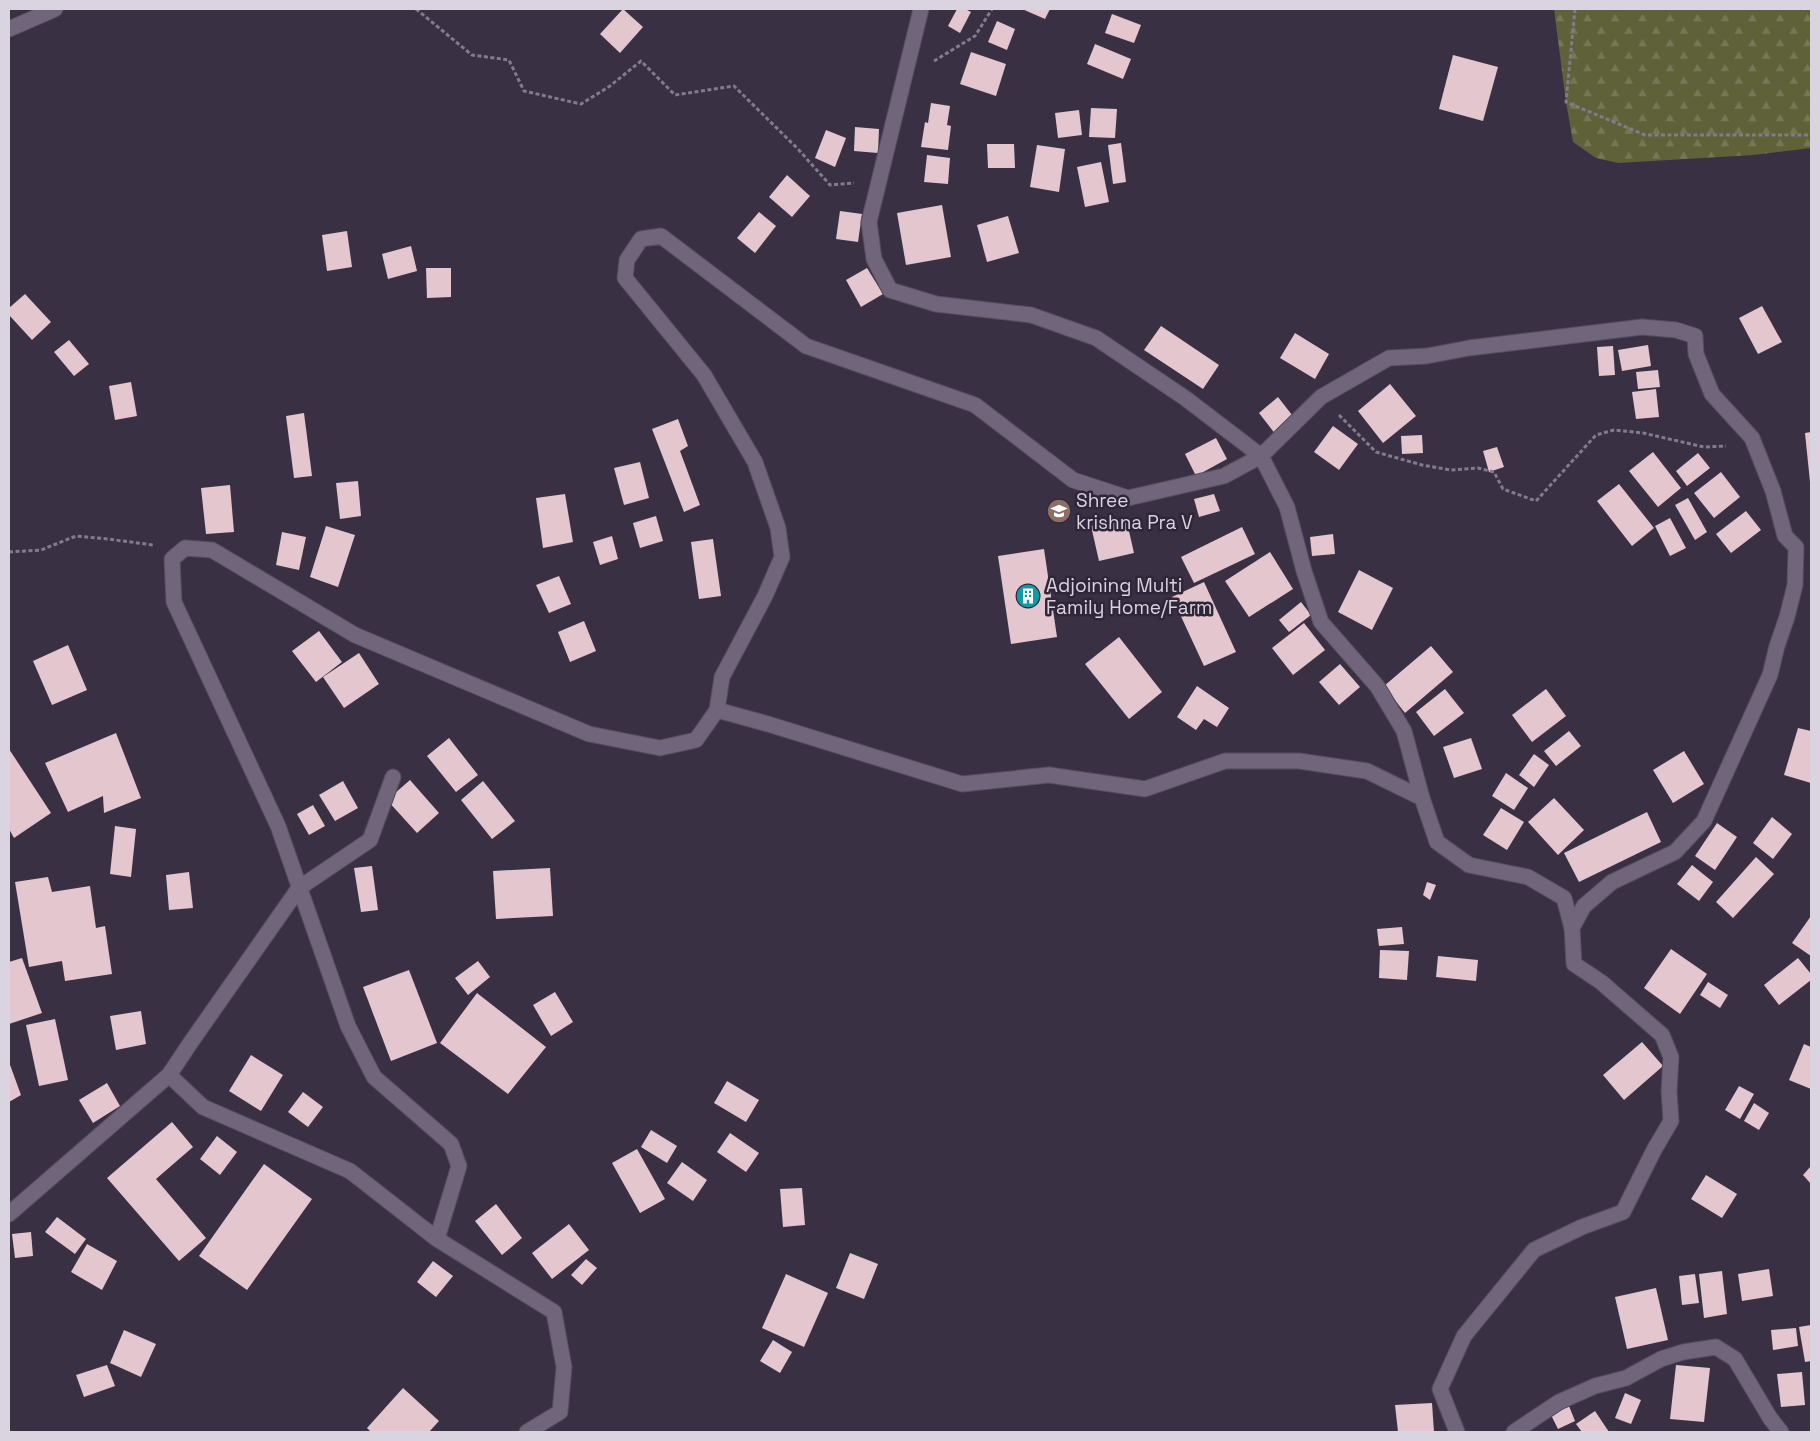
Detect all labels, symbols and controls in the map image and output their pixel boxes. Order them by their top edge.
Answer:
place label: Shree krishna Pra V [1076,488,1193,535]
school or university icon: Shree krishna Pra V [1046,498,1072,524]
place label: Adjoining Multi Family Home/Farm [1046,573,1212,620]
building icon: Adjoining Multi Family Home/Farm [1015,583,1041,609]

